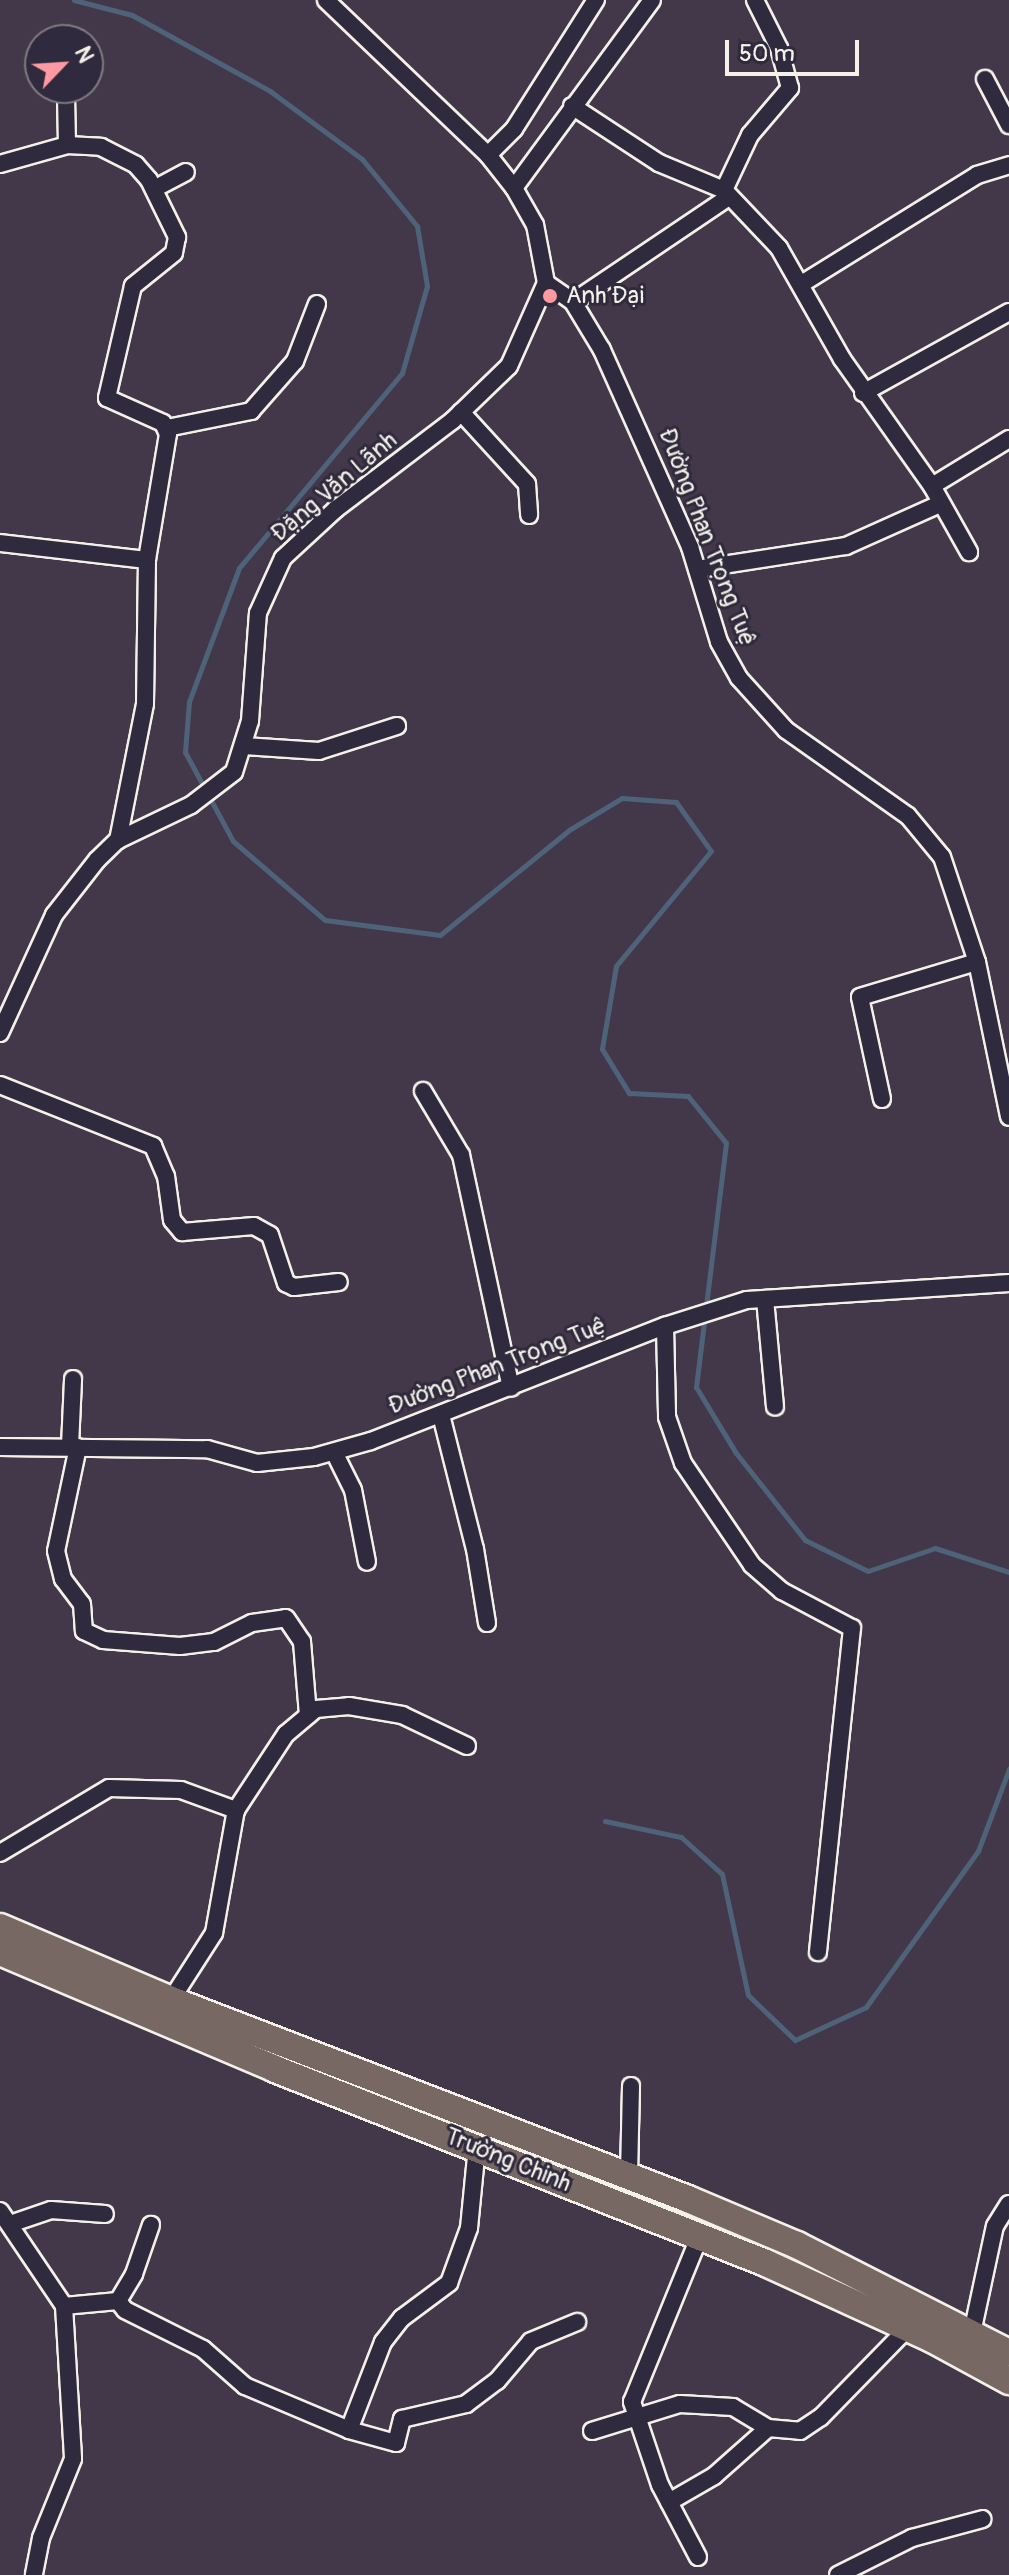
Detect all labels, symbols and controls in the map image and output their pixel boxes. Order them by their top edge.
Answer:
north arrow [24,24,104,104]
scale bar [729,24,863,74]
text: 50 m [739,39,795,68]
text: N [68,42,100,67]
place label: Anh Đại [566,282,644,310]
marker: Anh Đại [541,287,559,305]
street label: Đường Phan Trọng Tuệ [652,424,762,650]
street label: Đặng Văn Lãnh [265,426,403,548]
street label: Đường Phan Trọng Tuệ [384,1311,610,1421]
street label: Trường Chinh [441,2122,575,2198]

